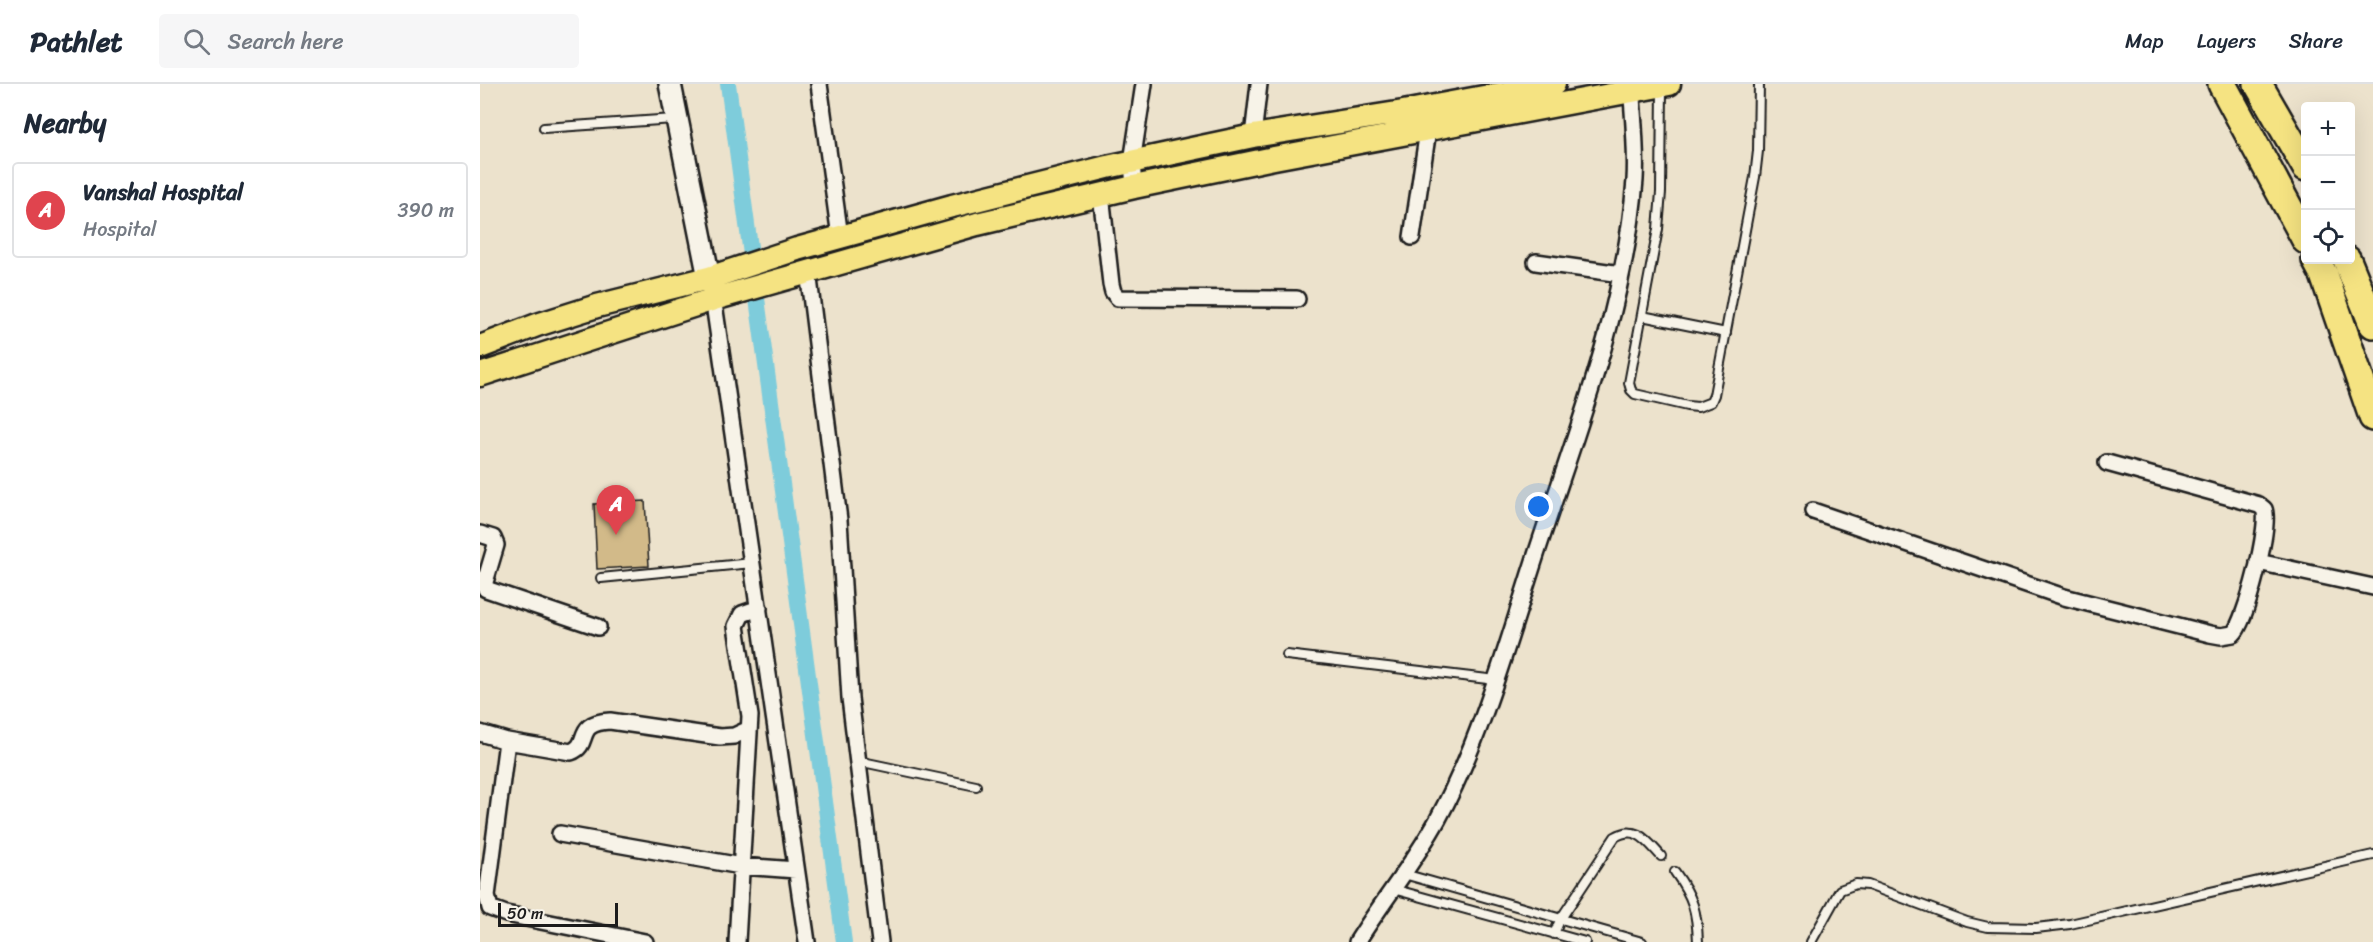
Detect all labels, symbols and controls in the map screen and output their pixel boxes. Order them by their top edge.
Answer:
search box [159,14,579,68]
text: Pathlet [30,17,123,66]
text: Search here [228,22,343,61]
text: Map [2125,22,2164,60]
text: Layers [2197,22,2256,60]
text: Share [2289,22,2343,60]
icon: search [180,25,213,58]
text: Nearby [24,100,106,146]
map controls [2301,102,2355,264]
button: + [2301,102,2355,156]
button: − [2301,156,2355,210]
text: Vanshal Hospital [83,173,243,212]
text: A [39,193,52,228]
text: 390 m [398,193,454,228]
button: locate [2301,210,2355,264]
text: Hospital [83,212,156,247]
pin: A [596,486,636,535]
your location [1524,492,1553,521]
text: 50 m [507,899,543,928]
scale bar [498,900,618,928]

